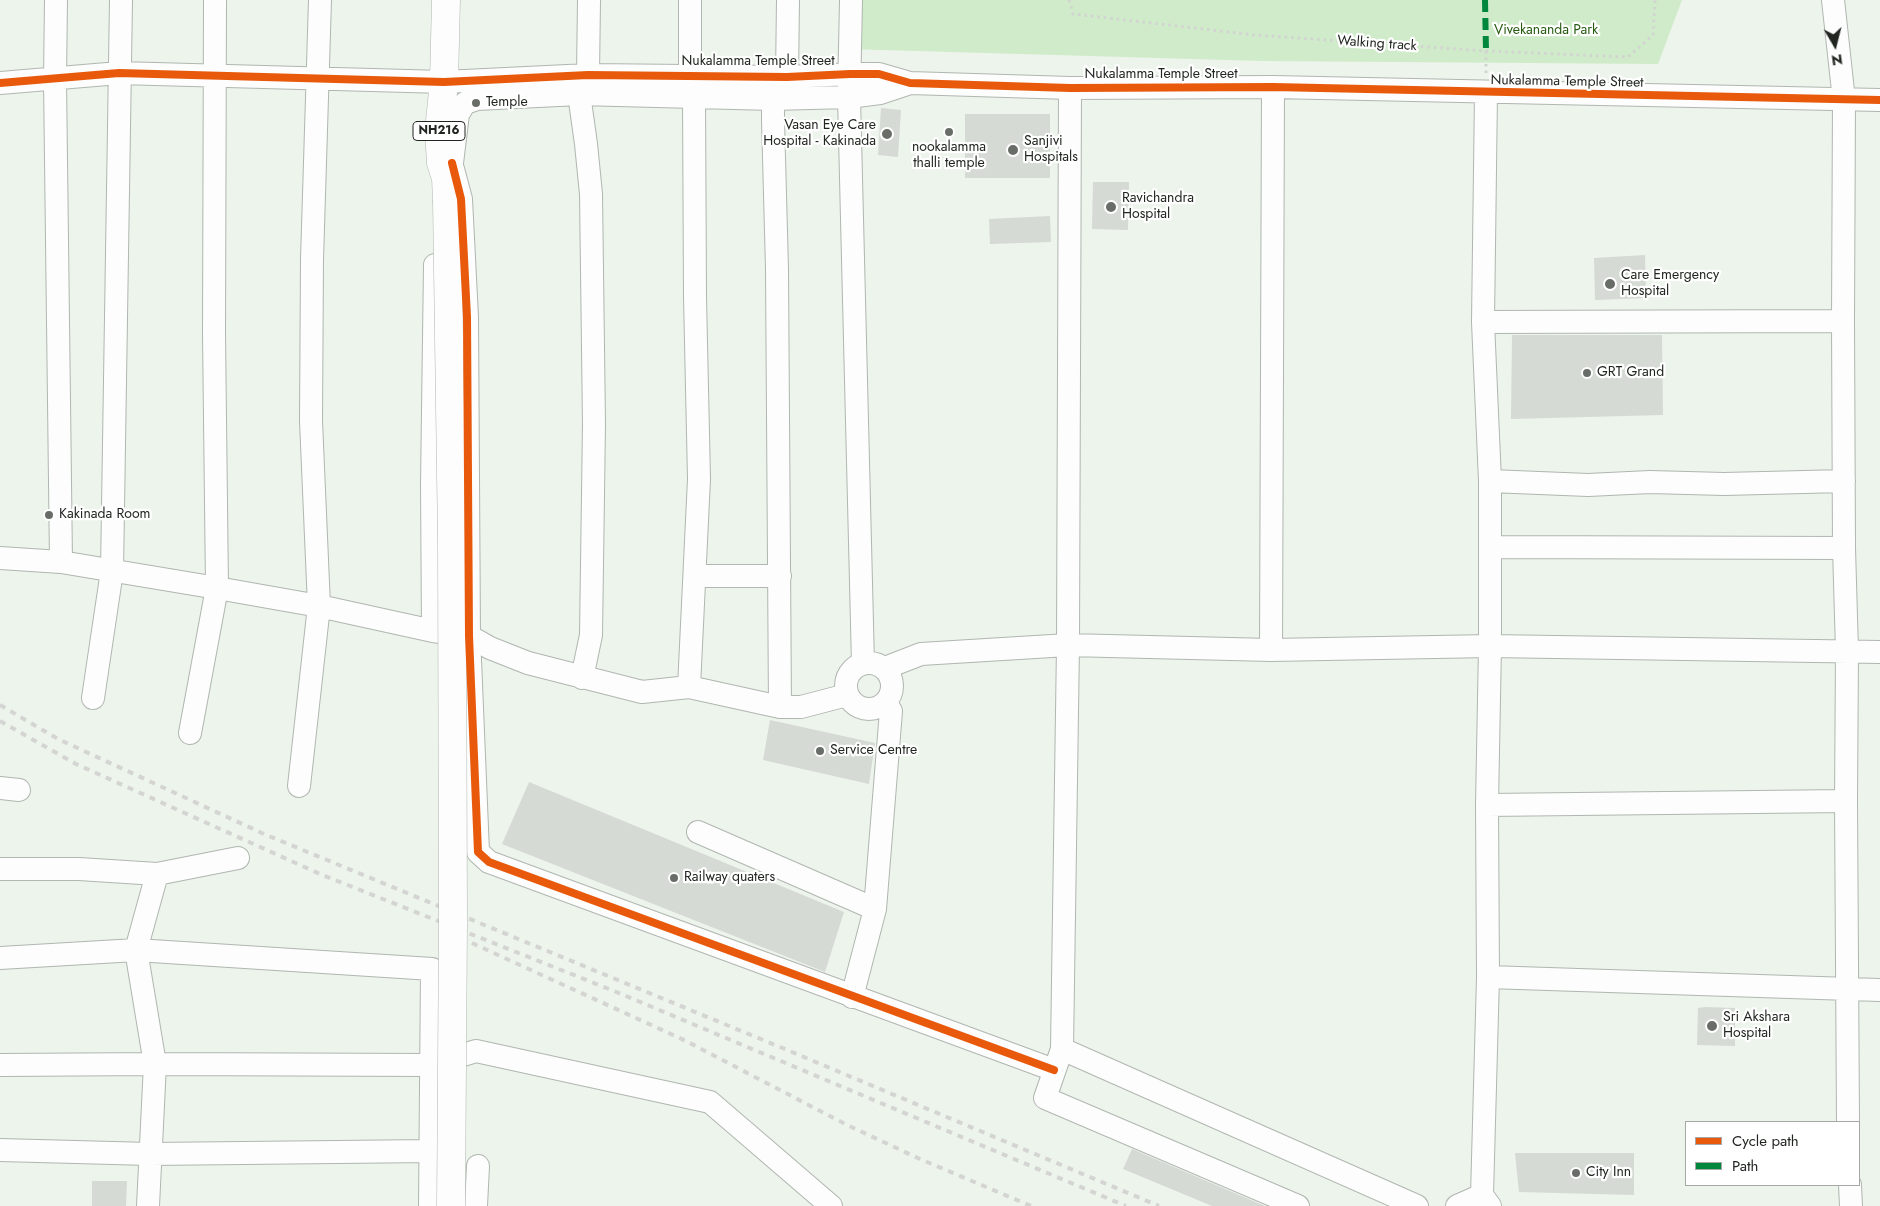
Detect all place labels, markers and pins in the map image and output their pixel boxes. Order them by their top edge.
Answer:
place label: Temple [486,95,528,111]
marker: Temple [470,97,482,109]
place label: Vasan Eye Care Hospital - Kakinada [763,118,876,150]
marker: nookalamma thalli temple [943,126,955,138]
marker: Vasan Eye Care Hospital - Kakinada [880,127,894,141]
place label: Sanjivi Hospitals [1024,134,1078,166]
place label: nookalamma thalli temple [912,140,986,172]
marker: Sanjivi Hospitals [1006,143,1020,157]
place label: Ravichandra Hospital [1122,191,1194,223]
marker: Ravichandra Hospital [1104,200,1118,214]
place label: Care Emergency Hospital [1621,268,1719,300]
marker: Care Emergency Hospital [1603,277,1617,291]
place label: GRT Grand [1597,365,1664,381]
marker: GRT Grand [1581,367,1593,379]
place label: Kakinada Room [59,507,150,523]
marker: Kakinada Room [43,509,55,521]
place label: Service Centre [830,743,917,759]
marker: Service Centre [814,745,826,757]
place label: Railway quaters [684,870,775,886]
marker: Railway quaters [668,872,680,884]
place label: Sri Akshara Hospital [1723,1010,1790,1042]
marker: Sri Akshara Hospital [1705,1019,1719,1033]
place label: City Inn [1586,1165,1631,1181]
marker: City Inn [1570,1167,1582,1179]

